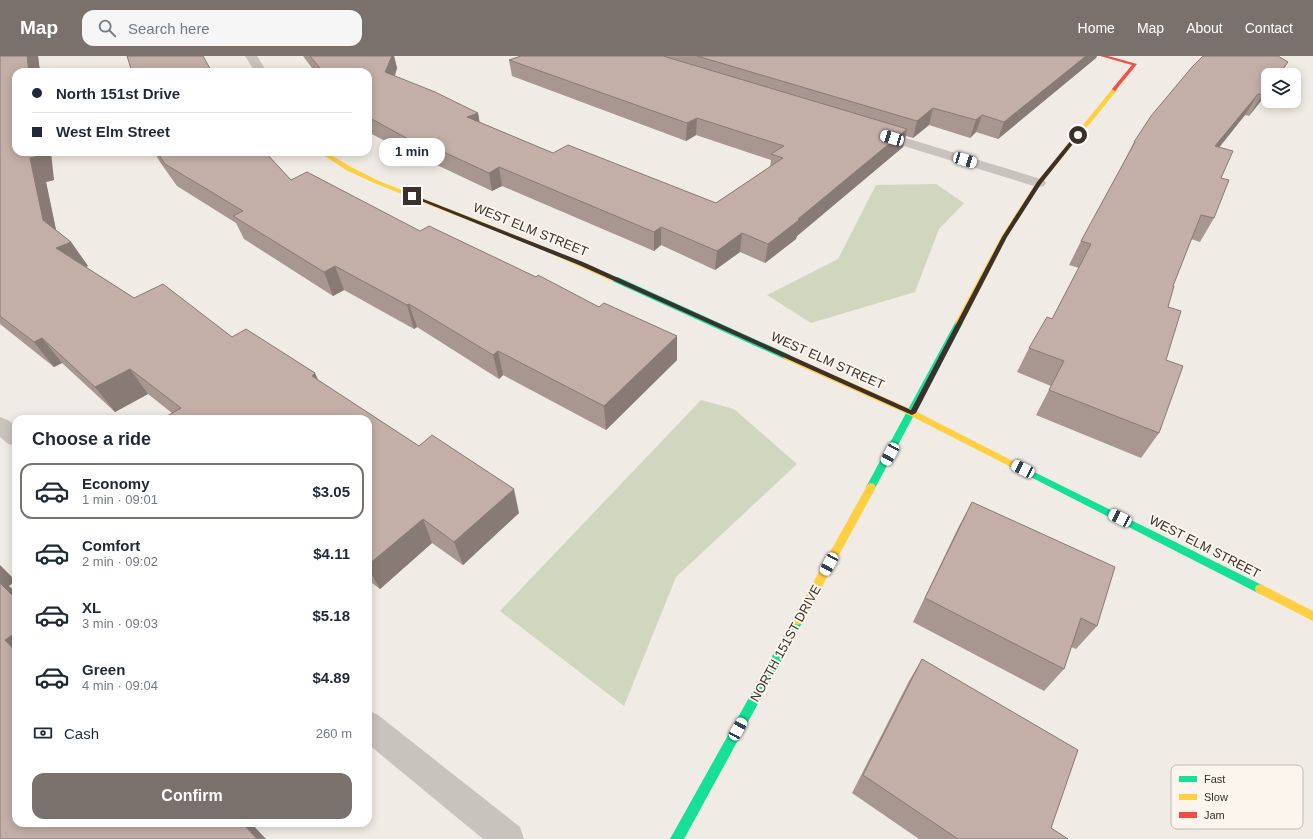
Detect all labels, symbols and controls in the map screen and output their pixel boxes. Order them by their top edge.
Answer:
search box [82,10,362,46]
text: Map [20,17,58,38]
icon: search [96,17,118,39]
text: Search here [128,20,210,37]
text: Home [1078,20,1115,36]
text: Map [1137,20,1164,36]
text: About [1186,20,1223,36]
text: Contact [1245,20,1293,36]
map controls [1261,68,1301,108]
button: layers [1261,68,1301,108]
text: North 151st Drive [56,85,180,102]
text: West Elm Street [56,123,170,140]
route start [1069,126,1087,144]
car [879,129,905,147]
callout: 1 min [379,138,445,166]
text: 1 min [395,144,429,159]
car [952,151,978,169]
route end [403,187,421,205]
street label: WEST ELM STREET [471,200,590,259]
street label: WEST ELM STREET [769,329,887,392]
text: Choose a ride [32,429,151,449]
car [879,441,901,467]
car [1010,458,1036,480]
icon: car [34,473,70,509]
text: Economy [82,475,150,492]
text: $3.05 [312,483,350,500]
text: 1 min · 09:01 [82,492,158,507]
car [1107,507,1133,529]
street label: WEST ELM STREET [1147,512,1263,581]
icon: car [34,535,70,571]
text: Comfort [82,537,140,554]
text: $4.11 [313,545,350,562]
car [818,551,840,577]
text: 2 min · 09:02 [82,554,158,569]
street label: NORTH 151ST DRIVE [747,582,824,704]
icon: car [34,597,70,633]
text: XL [82,599,101,616]
text: $5.18 [312,607,350,624]
text: 3 min · 09:03 [82,616,158,631]
icon: car [34,659,70,695]
text: Green [82,661,125,678]
text: $4.89 [312,669,350,686]
text: 4 min · 09:04 [82,678,158,693]
car [727,716,749,742]
icon: cash [32,722,54,744]
text: Cash [64,725,99,742]
text: 260 m [316,726,352,741]
legend [1171,765,1303,829]
button: Confirm [32,773,352,819]
text: Fast [1204,773,1225,785]
text: Slow [1204,791,1228,803]
text: Jam [1204,809,1225,821]

